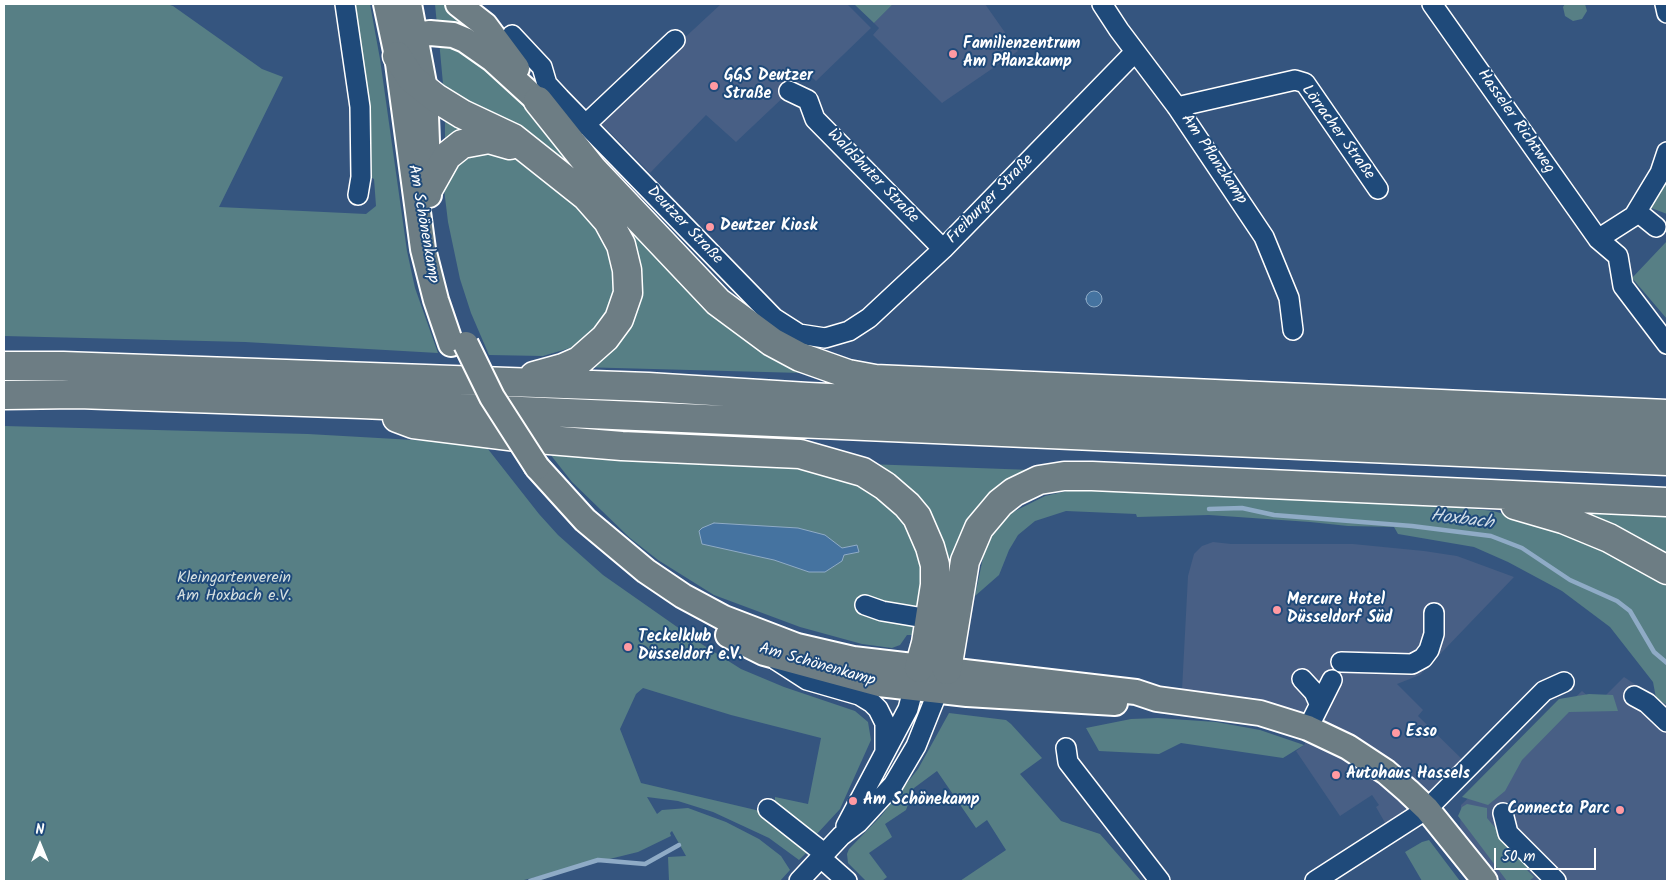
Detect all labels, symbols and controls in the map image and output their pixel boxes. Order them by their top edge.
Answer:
place label: Familienzentrum Am Pflanzkamp [963,35,1080,73]
marker: Familienzentrum Am Pflanzkamp [947,48,959,60]
street label: Hasseler Richtweg [1472,66,1558,178]
place label: GGS Deutzer Straße [724,67,813,105]
marker: GGS Deutzer Straße [708,80,720,92]
street label: Lörracher Straße [1296,82,1378,184]
street label: Am Pflanzkamp [1176,111,1250,209]
street label: Waldshuter Straße [822,126,922,228]
street label: Freiburger Straße [944,151,1038,249]
street label: Am Schönenkamp [402,163,442,285]
street label: Deutzer Straße [642,183,726,269]
place label: Deutzer Kiosk [720,217,817,237]
marker: Deutzer Kiosk [704,221,716,233]
water label: Hoxbach [1429,506,1495,536]
park label: Kleingartenverein Am Hoxbach e.V. [177,569,291,607]
place label: Mercure Hotel Düsseldorf Süd [1287,591,1392,629]
marker: Mercure Hotel Düsseldorf Süd [1271,604,1283,616]
place label: Teckelklub Düsseldorf e.V. [638,628,742,666]
street label: Am Schönenkamp [757,640,877,692]
marker: Teckelklub Düsseldorf e.V. [622,641,634,653]
place label: Esso [1406,723,1437,743]
marker: Esso [1390,727,1402,739]
place label: Autohaus Hassels [1346,765,1470,785]
marker: Autohaus Hassels [1330,769,1342,781]
place label: Am Schönekamp [863,791,980,811]
marker: Am Schönekamp [847,795,859,807]
place label: Connecta Parc [1507,800,1610,820]
marker: Connecta Parc [1614,804,1626,816]
text: N [36,819,44,841]
north arrow [15,820,65,870]
scale bar [1496,838,1598,870]
text: 50 m [1502,845,1536,869]

